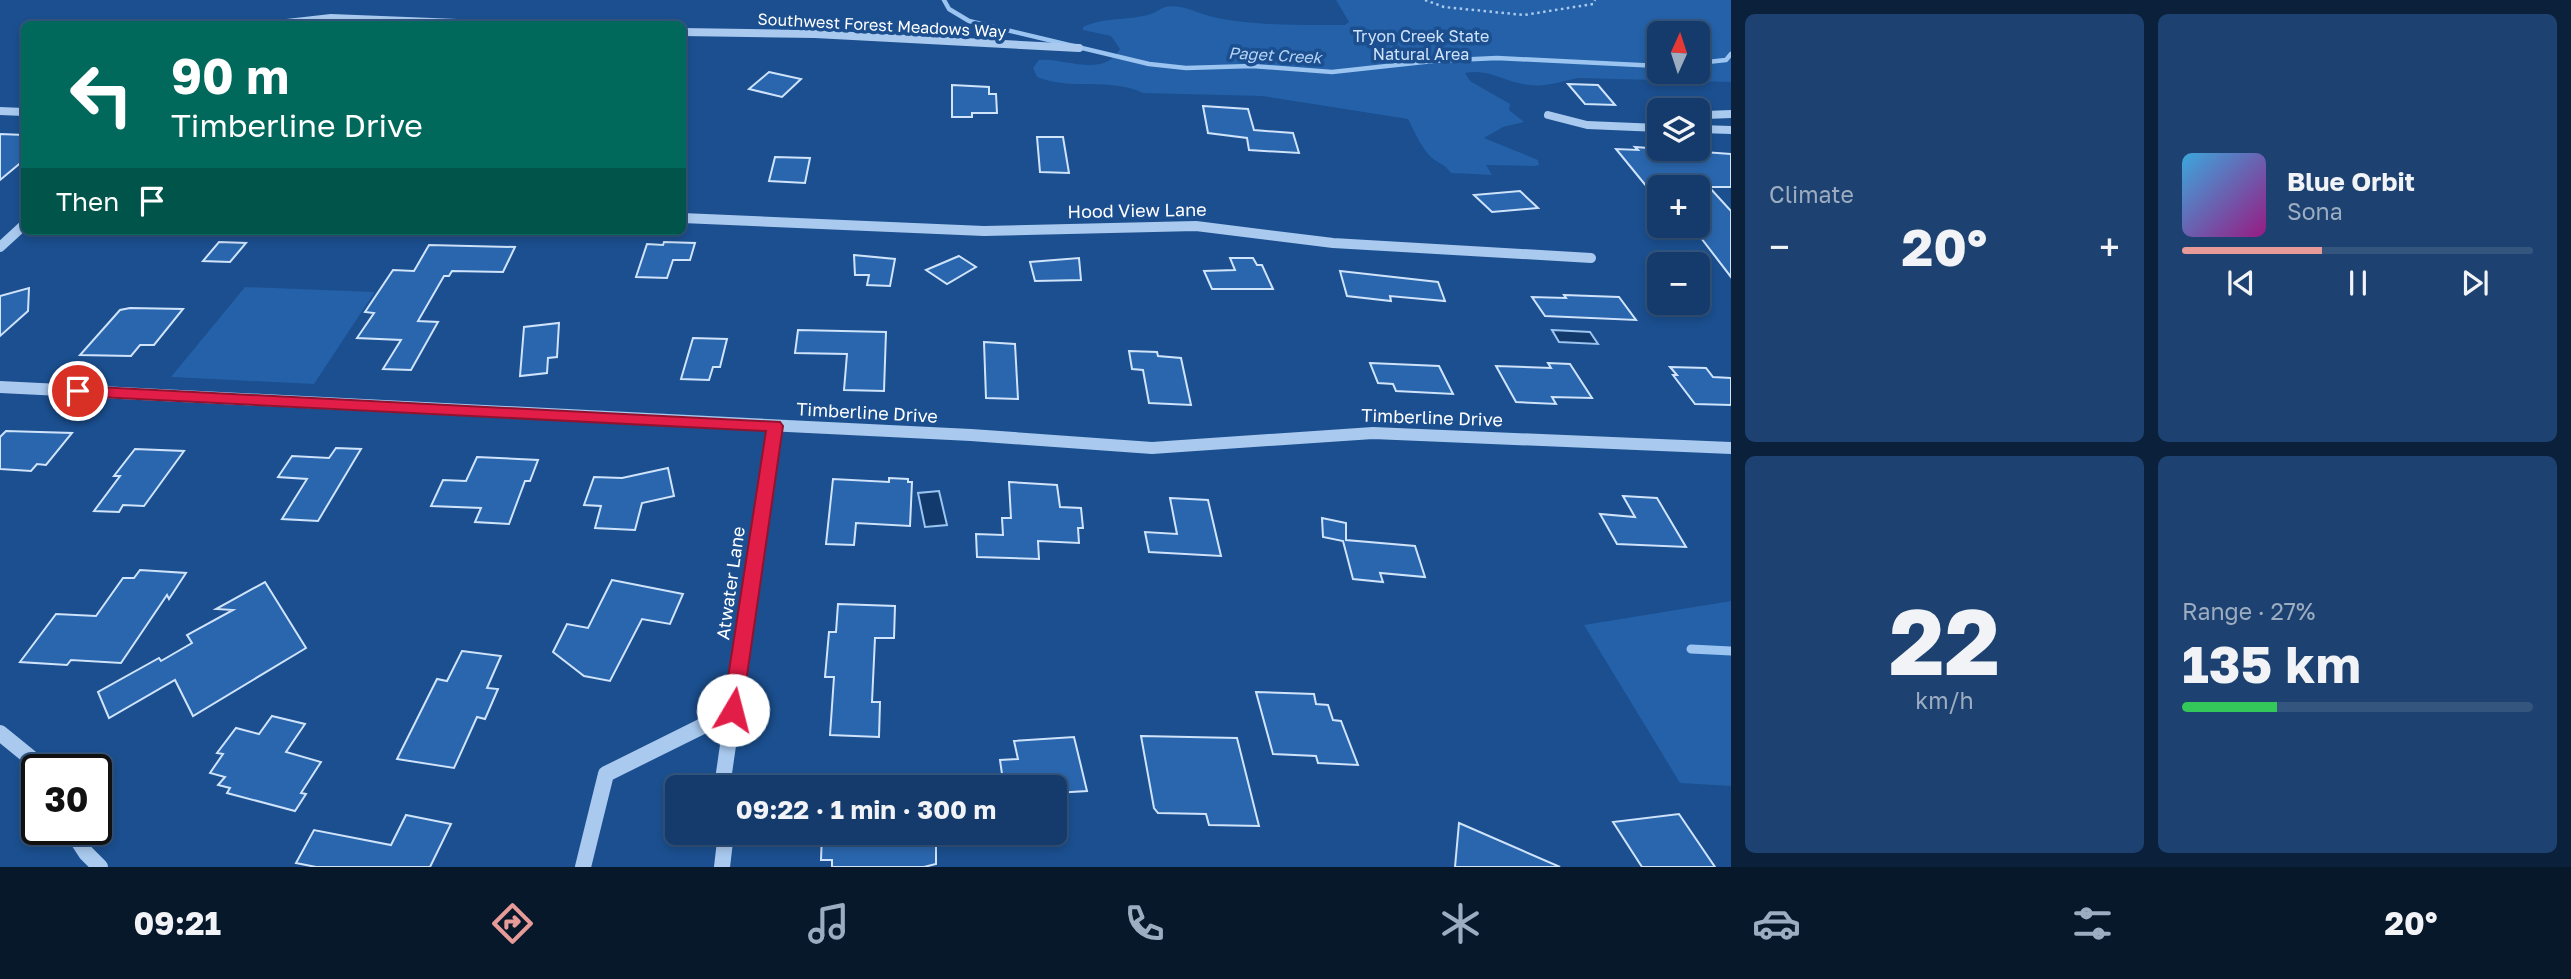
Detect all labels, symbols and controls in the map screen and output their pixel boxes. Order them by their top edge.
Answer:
street label: Southwest Forest Meadows Way [757,8,1007,42]
north arrow [1647,21,1710,84]
map controls [1647,21,1710,315]
park label: Tryon Creek State Natural Area [1353,26,1489,64]
water label: Paget Creek [1228,43,1324,68]
text: 90 m [171,46,289,105]
icon: left [56,49,147,140]
button: layers [1647,98,1710,161]
text: Timberline Drive [171,106,423,144]
text: Blue Orbit [2287,166,2415,197]
button: + [1647,175,1710,238]
text: Climate [1769,180,1854,208]
icon: arrive [133,182,171,220]
text: Then [56,186,119,217]
text: Sona [2287,197,2343,225]
street label: Hood View Lane [1067,198,1207,222]
text: 20° [1902,215,1987,277]
text: − [1769,224,1790,269]
text: + [2099,224,2120,269]
button: − [1647,252,1710,315]
icon: previous [2222,264,2260,302]
icon: pause [2339,264,2377,302]
icon: next [2456,264,2494,302]
pin [48,361,108,421]
icon: arrive [59,372,97,410]
street label: Timberline Drive [796,397,938,427]
street label: Timberline Drive [1361,404,1503,430]
street label: Atwater Lane [711,525,749,641]
text: 22 [1889,586,2000,695]
text: Range · 27% [2182,597,2315,625]
text: 135 km [2182,632,2361,694]
position arrow [696,673,770,747]
text: km/h [1915,686,1974,714]
speed limit sign: 30 [21,754,112,845]
text: 09:22 · 1 min · 300 m [736,794,996,825]
icon: directions [488,899,537,948]
icon: music [804,899,853,948]
icon: phone [1120,899,1169,948]
icon: climate [1436,899,1485,948]
icon: car [1752,899,1801,948]
icon: filters [2068,899,2117,948]
text: 09:21 [134,904,221,942]
text: 20° [2385,904,2437,942]

